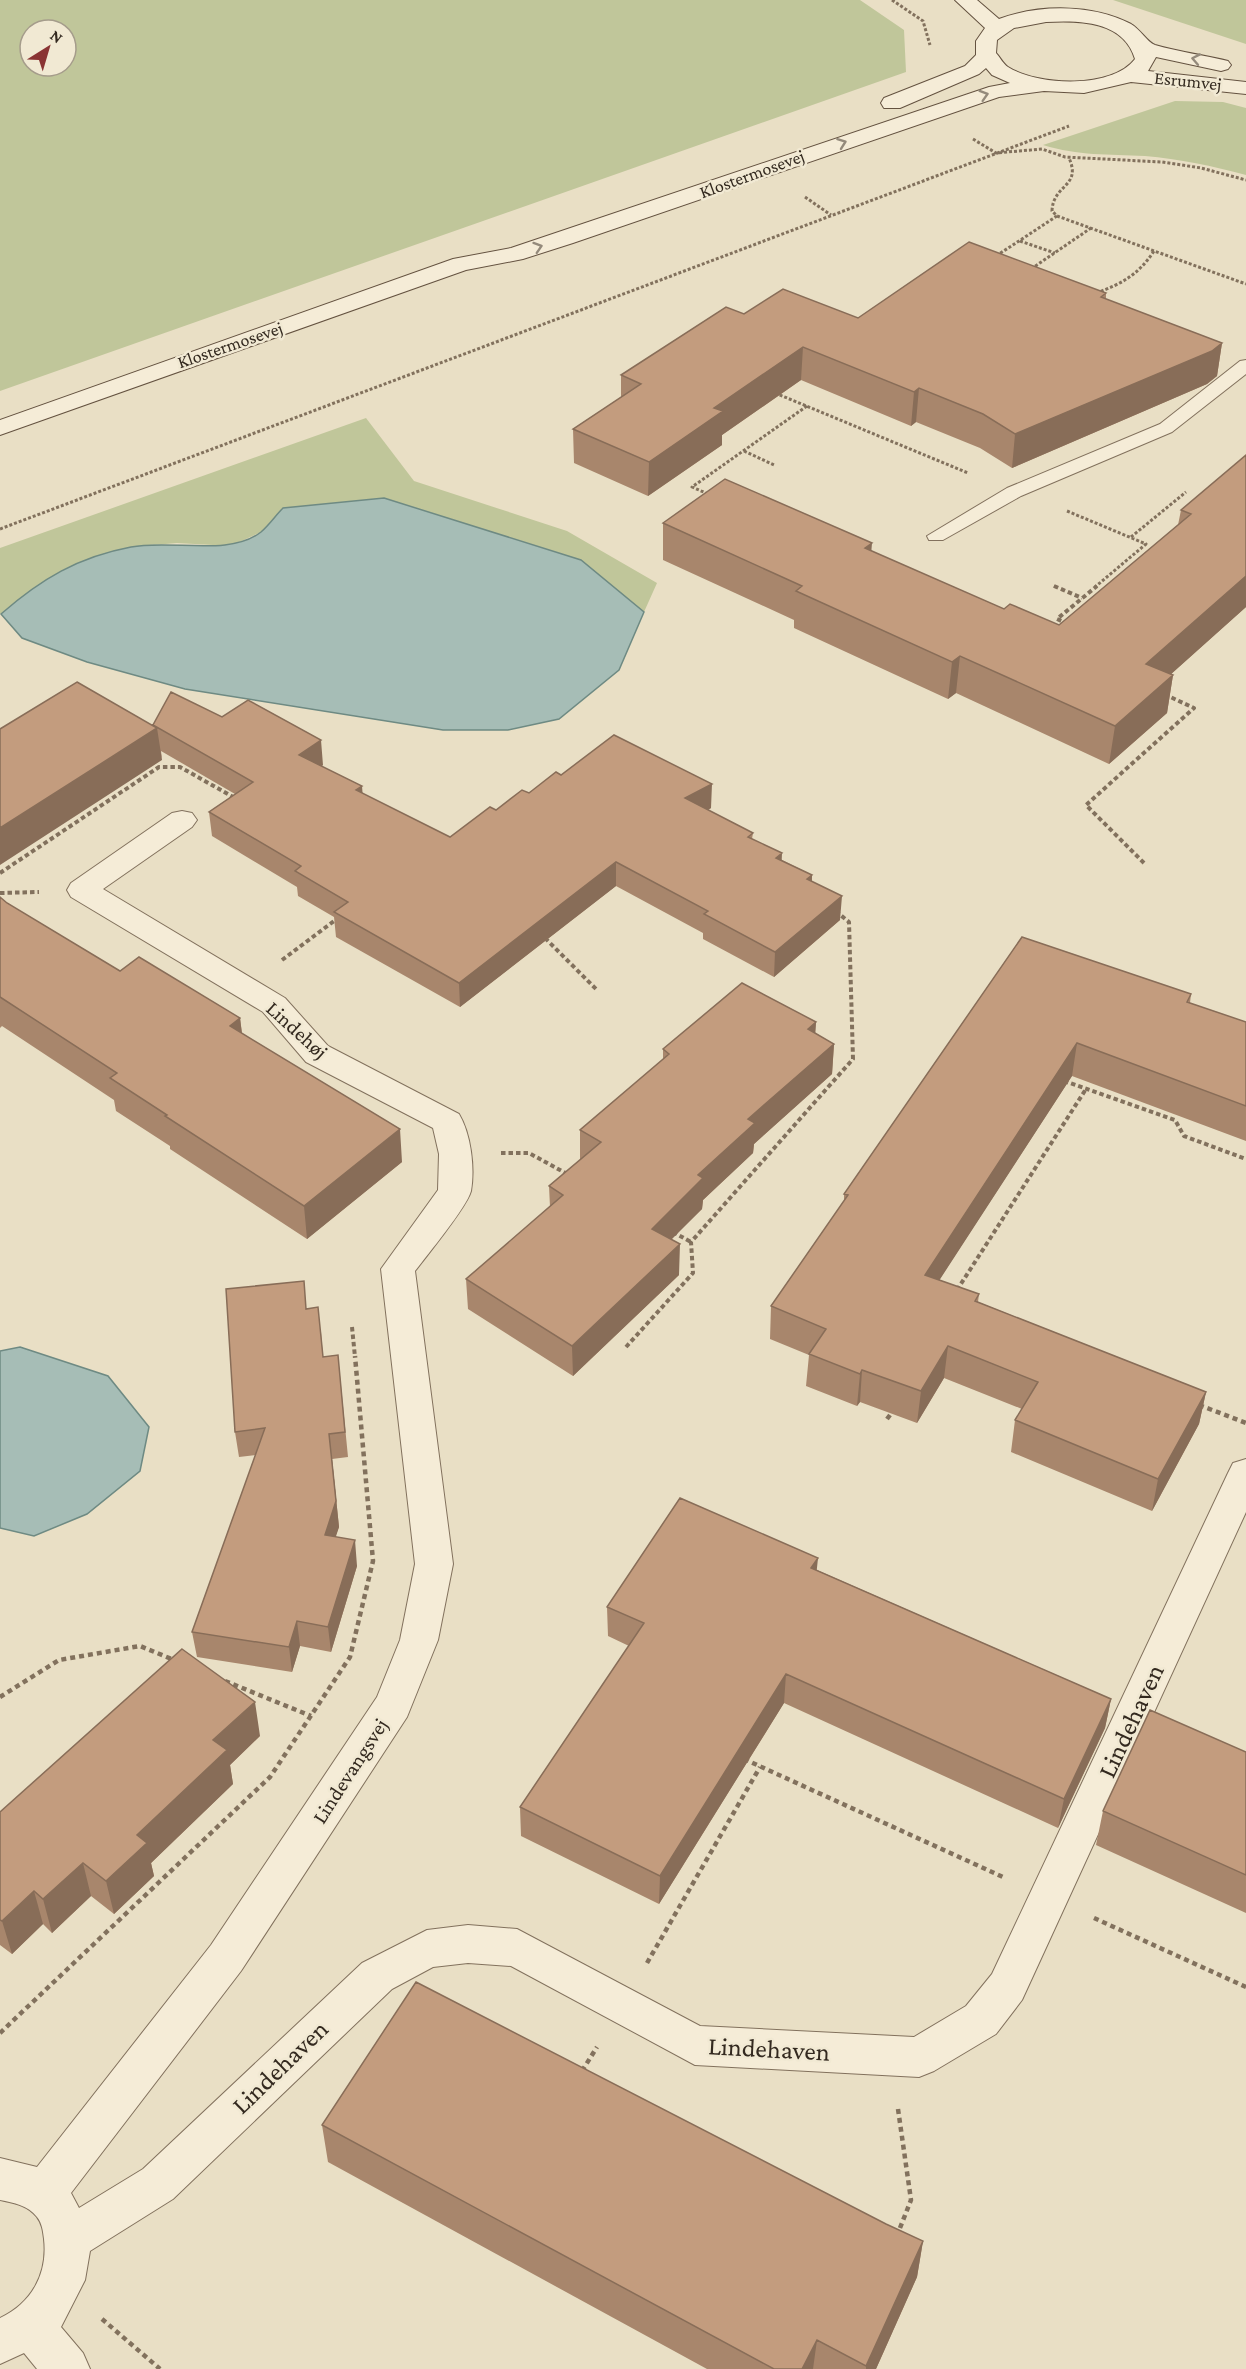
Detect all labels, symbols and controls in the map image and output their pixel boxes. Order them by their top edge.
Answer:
north arrow [18,18,78,78]
text: N [47,26,66,47]
one-way arrow [1191,53,1201,66]
street label: Esrumvej [1153,68,1223,95]
one-way arrow [978,90,989,102]
one-way arrow [836,137,847,150]
street label: Klostermosevej [697,146,807,203]
one-way arrow [532,242,543,254]
street label: Klostermosevej [175,318,286,373]
street label: Lindehøj [261,996,333,1064]
street label: Lindehaven [1092,1660,1170,1782]
street label: Lindevangsvej [307,1714,393,1828]
street label: Lindehaven [226,2014,334,2120]
street label: Lindehaven [707,2031,831,2067]

